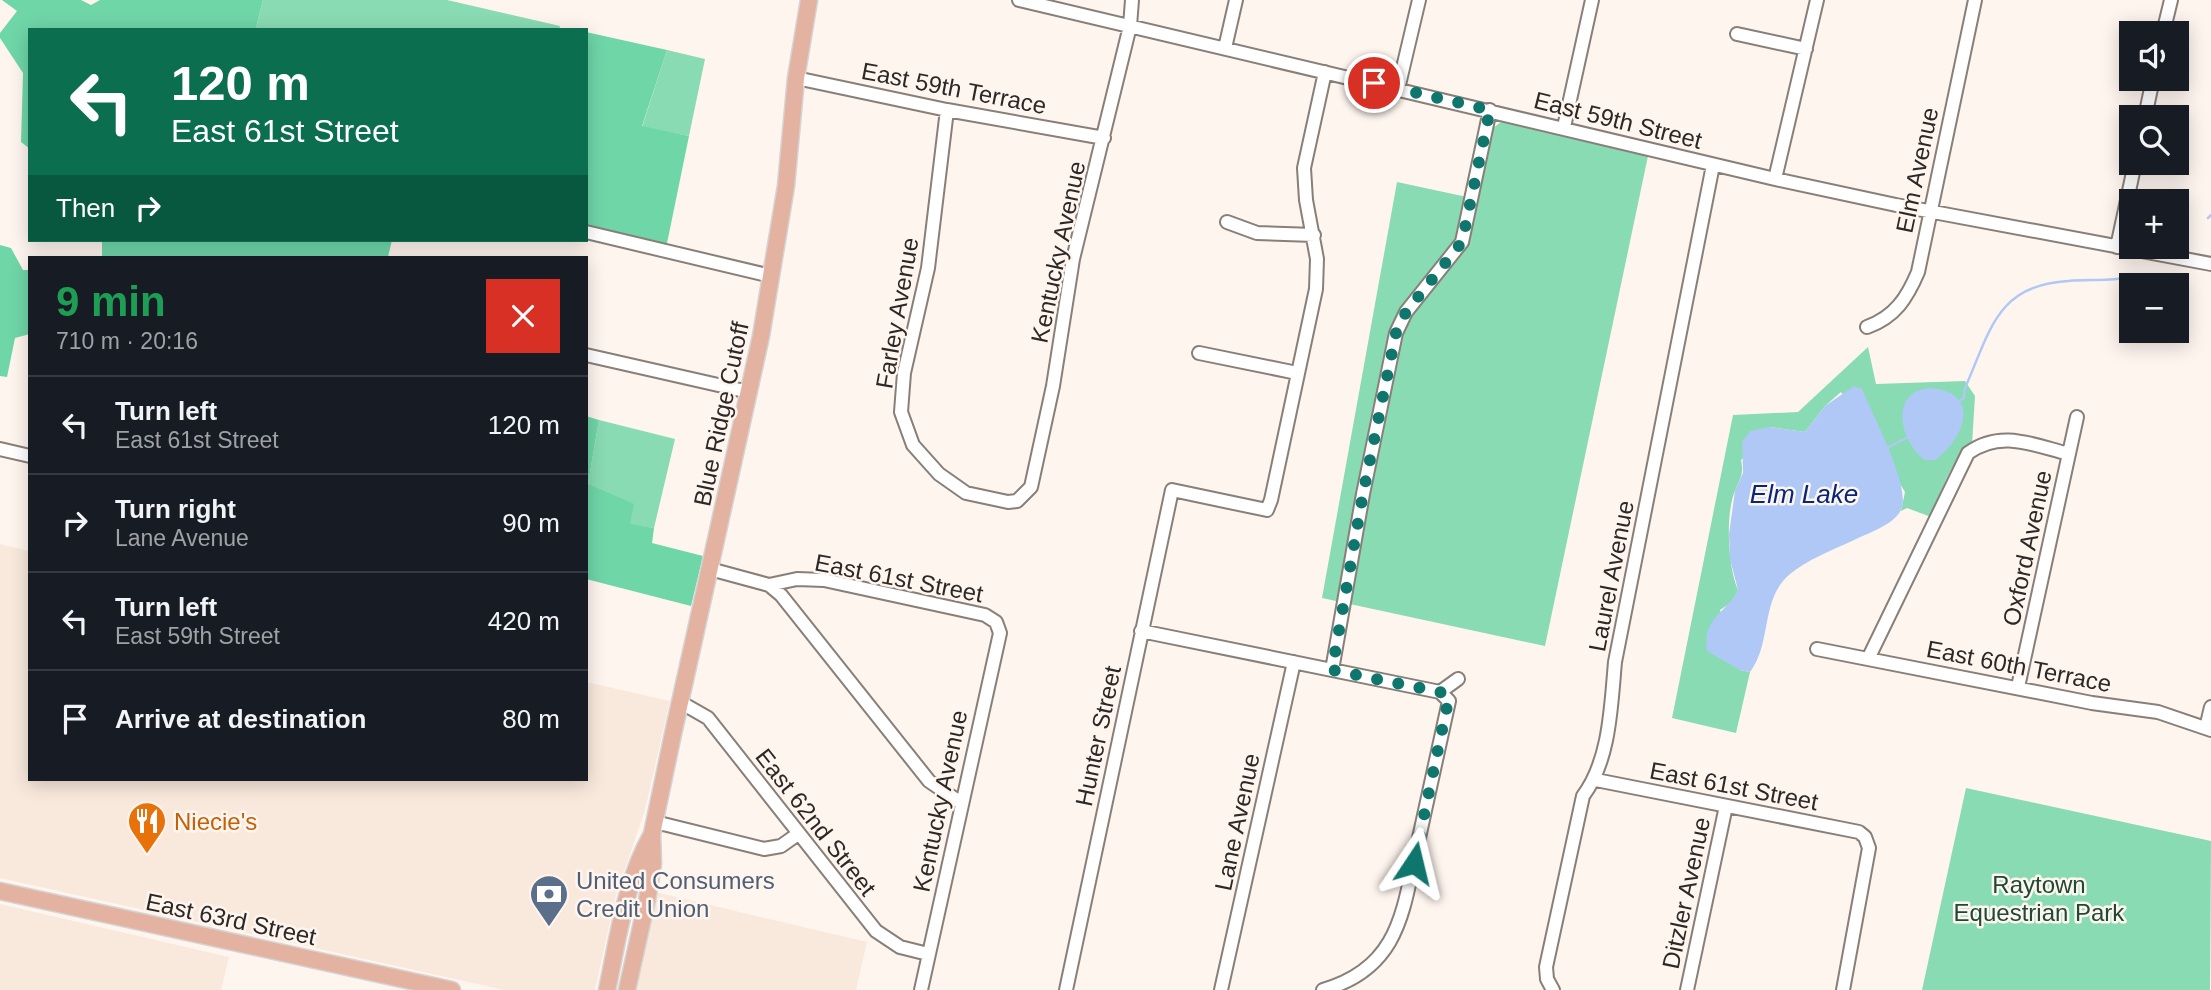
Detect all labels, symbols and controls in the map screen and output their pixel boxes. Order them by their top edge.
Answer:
map controls [2119,21,2189,343]
button: sound [2119,21,2189,91]
pin [1344,53,1404,113]
icon: left [56,56,147,147]
text: 120 m [171,56,310,110]
street label: East 59th Terrace [859,57,1049,119]
icon: arrive [1355,64,1393,102]
street label: East 59th Street [1531,86,1705,154]
street label: Elm Avenue [1891,105,1943,235]
button: search [2119,105,2189,175]
text: East 61st Street [171,113,399,149]
street label: Kentucky Avenue [1026,159,1090,345]
icon: right [129,189,167,227]
button: + [2119,189,2189,259]
text: Then [56,193,115,223]
street label: Farley Avenue [870,235,924,391]
button: − [2119,273,2189,343]
text: 9 min [56,278,166,325]
button: close [486,279,560,353]
street label: Blue Ridge Cutoff [688,319,754,509]
text: 710 m · 20:16 [56,328,198,354]
text: Turn left [115,396,217,426]
icon: left [56,406,94,444]
text: 120 m [488,410,560,440]
text: East 61st Street [115,427,279,453]
street label: Oxford Avenue [1997,468,2057,628]
water label: Elm Lake [1750,479,1858,509]
text: Turn right [115,494,236,524]
street label: Laurel Avenue [1583,498,1639,654]
icon: right [56,504,94,542]
text: 90 m [502,508,560,538]
text: Lane Avenue [115,525,249,551]
street label: East 61st Street [813,548,986,608]
text: Turn left [115,592,217,622]
icon: left [56,602,94,640]
text: 420 m [488,606,560,636]
text: East 59th Street [115,623,280,649]
street label: East 60th Terrace [1924,635,2114,697]
street label: Hunter Street [1070,663,1126,809]
icon: arrive [56,700,94,738]
text: Arrive at destination [115,704,366,734]
text: 80 m [502,704,560,734]
street label: Kentucky Avenue [908,708,972,894]
street label: East 62nd Street [750,743,882,901]
street label: Lane Avenue [1209,751,1265,893]
street label: East 61st Street [1648,756,1821,816]
restaurant icon: Niecie's [126,800,168,855]
place label: Niecie's [174,808,257,835]
street label: Ditzler Avenue [1657,815,1715,971]
position arrow [1377,826,1451,900]
place label: United Consumers Credit Union [576,867,775,922]
park label: Raytown Equestrian Park [1954,871,2125,926]
bank icon: United Consumers Credit Union [528,873,570,928]
street label: East 63rd Street [143,888,319,950]

